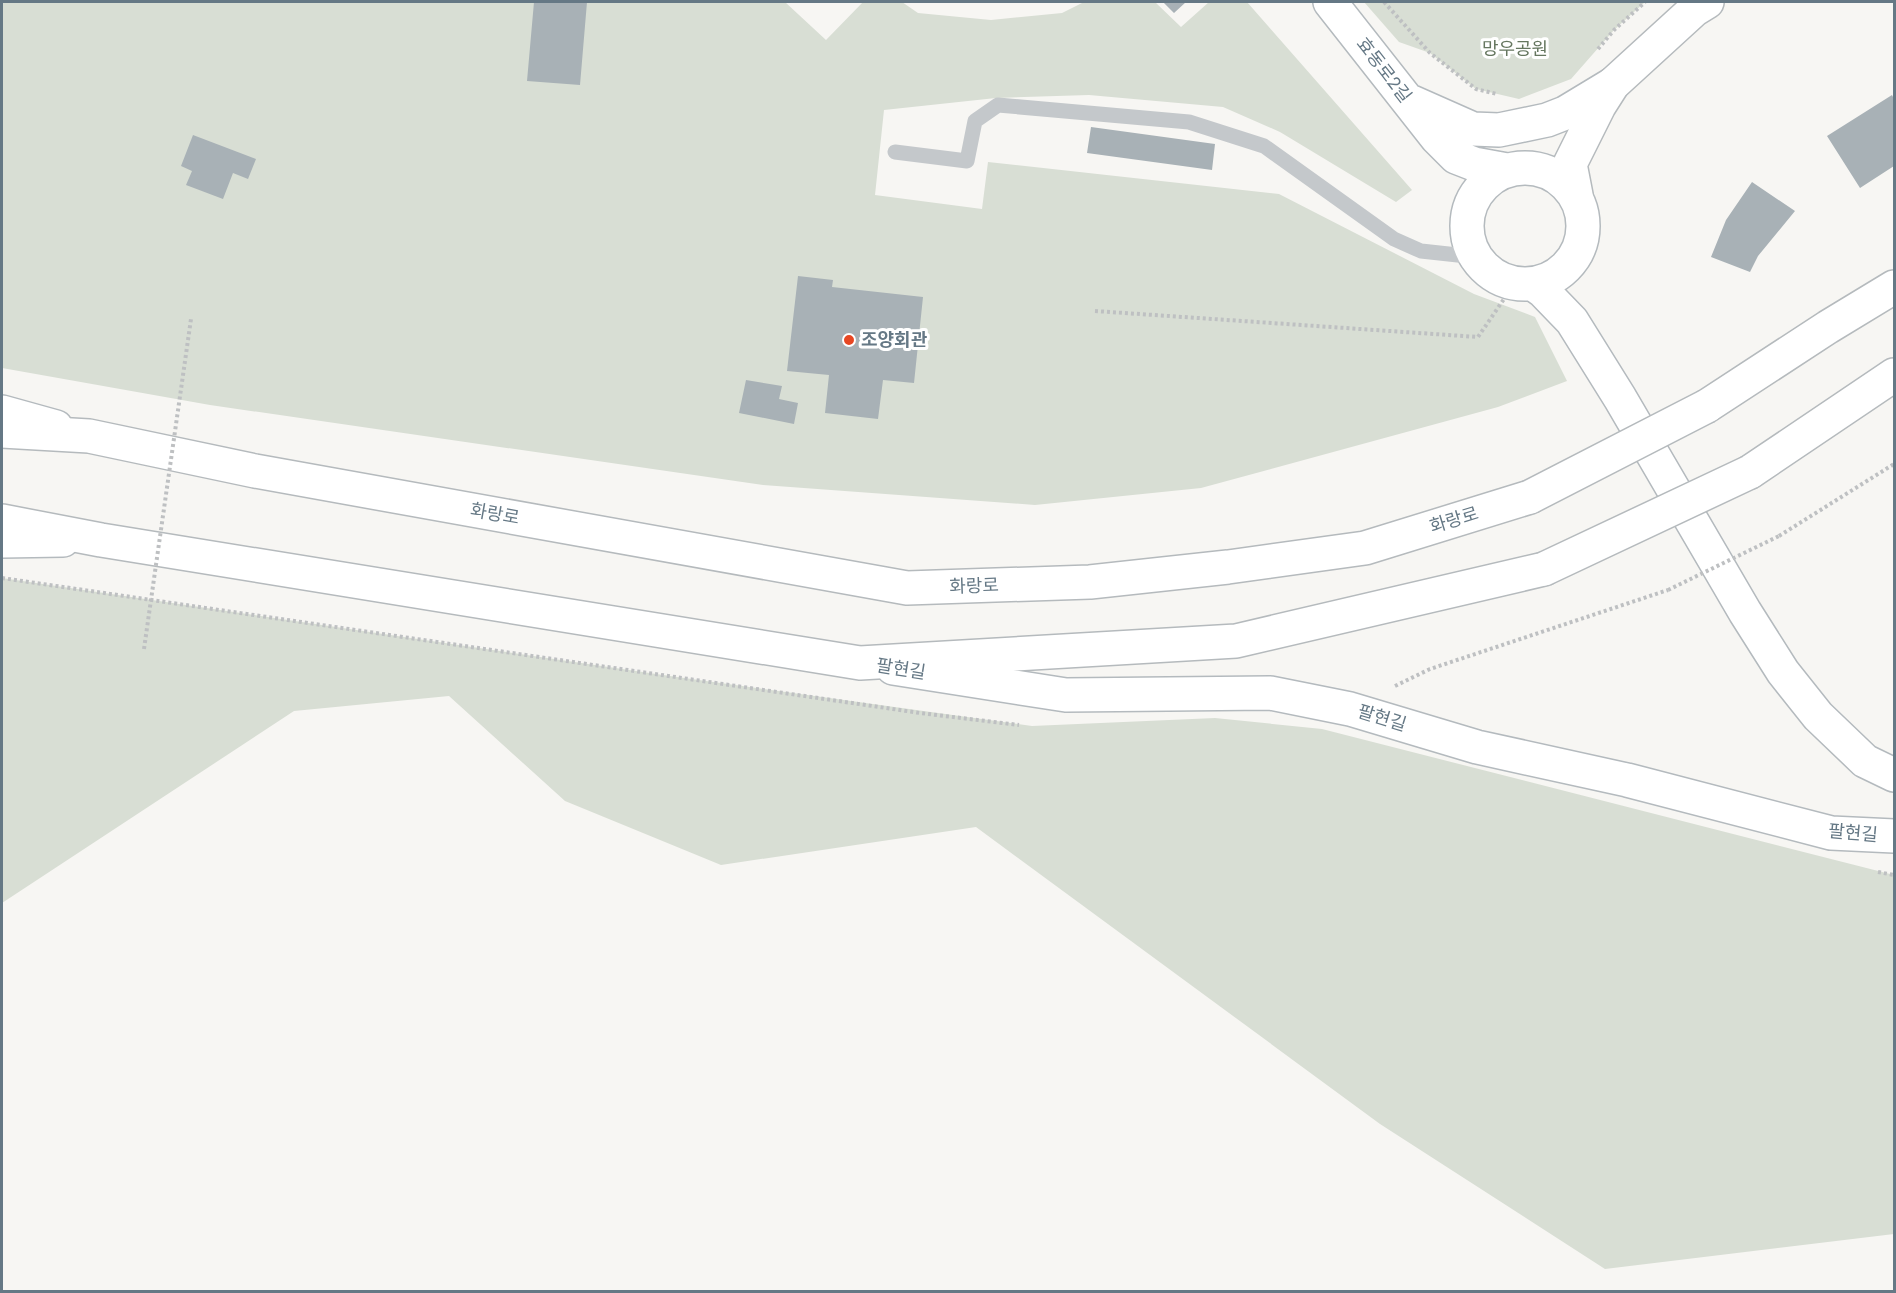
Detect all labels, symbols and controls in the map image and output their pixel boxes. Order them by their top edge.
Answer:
street label: 효동로2길 [1350,32,1418,108]
park label: 망우공원 [1482,36,1548,62]
place label: 조양회관 [861,327,928,353]
marker: 조양회관 [842,333,856,347]
street label: 화랑로 [468,497,522,531]
street label: 화랑로 [1426,500,1482,540]
street label: 화랑로 [949,572,999,600]
street label: 팔현길 [874,652,928,686]
street label: 팔현길 [1354,698,1410,738]
street label: 팔현길 [1827,818,1879,848]

